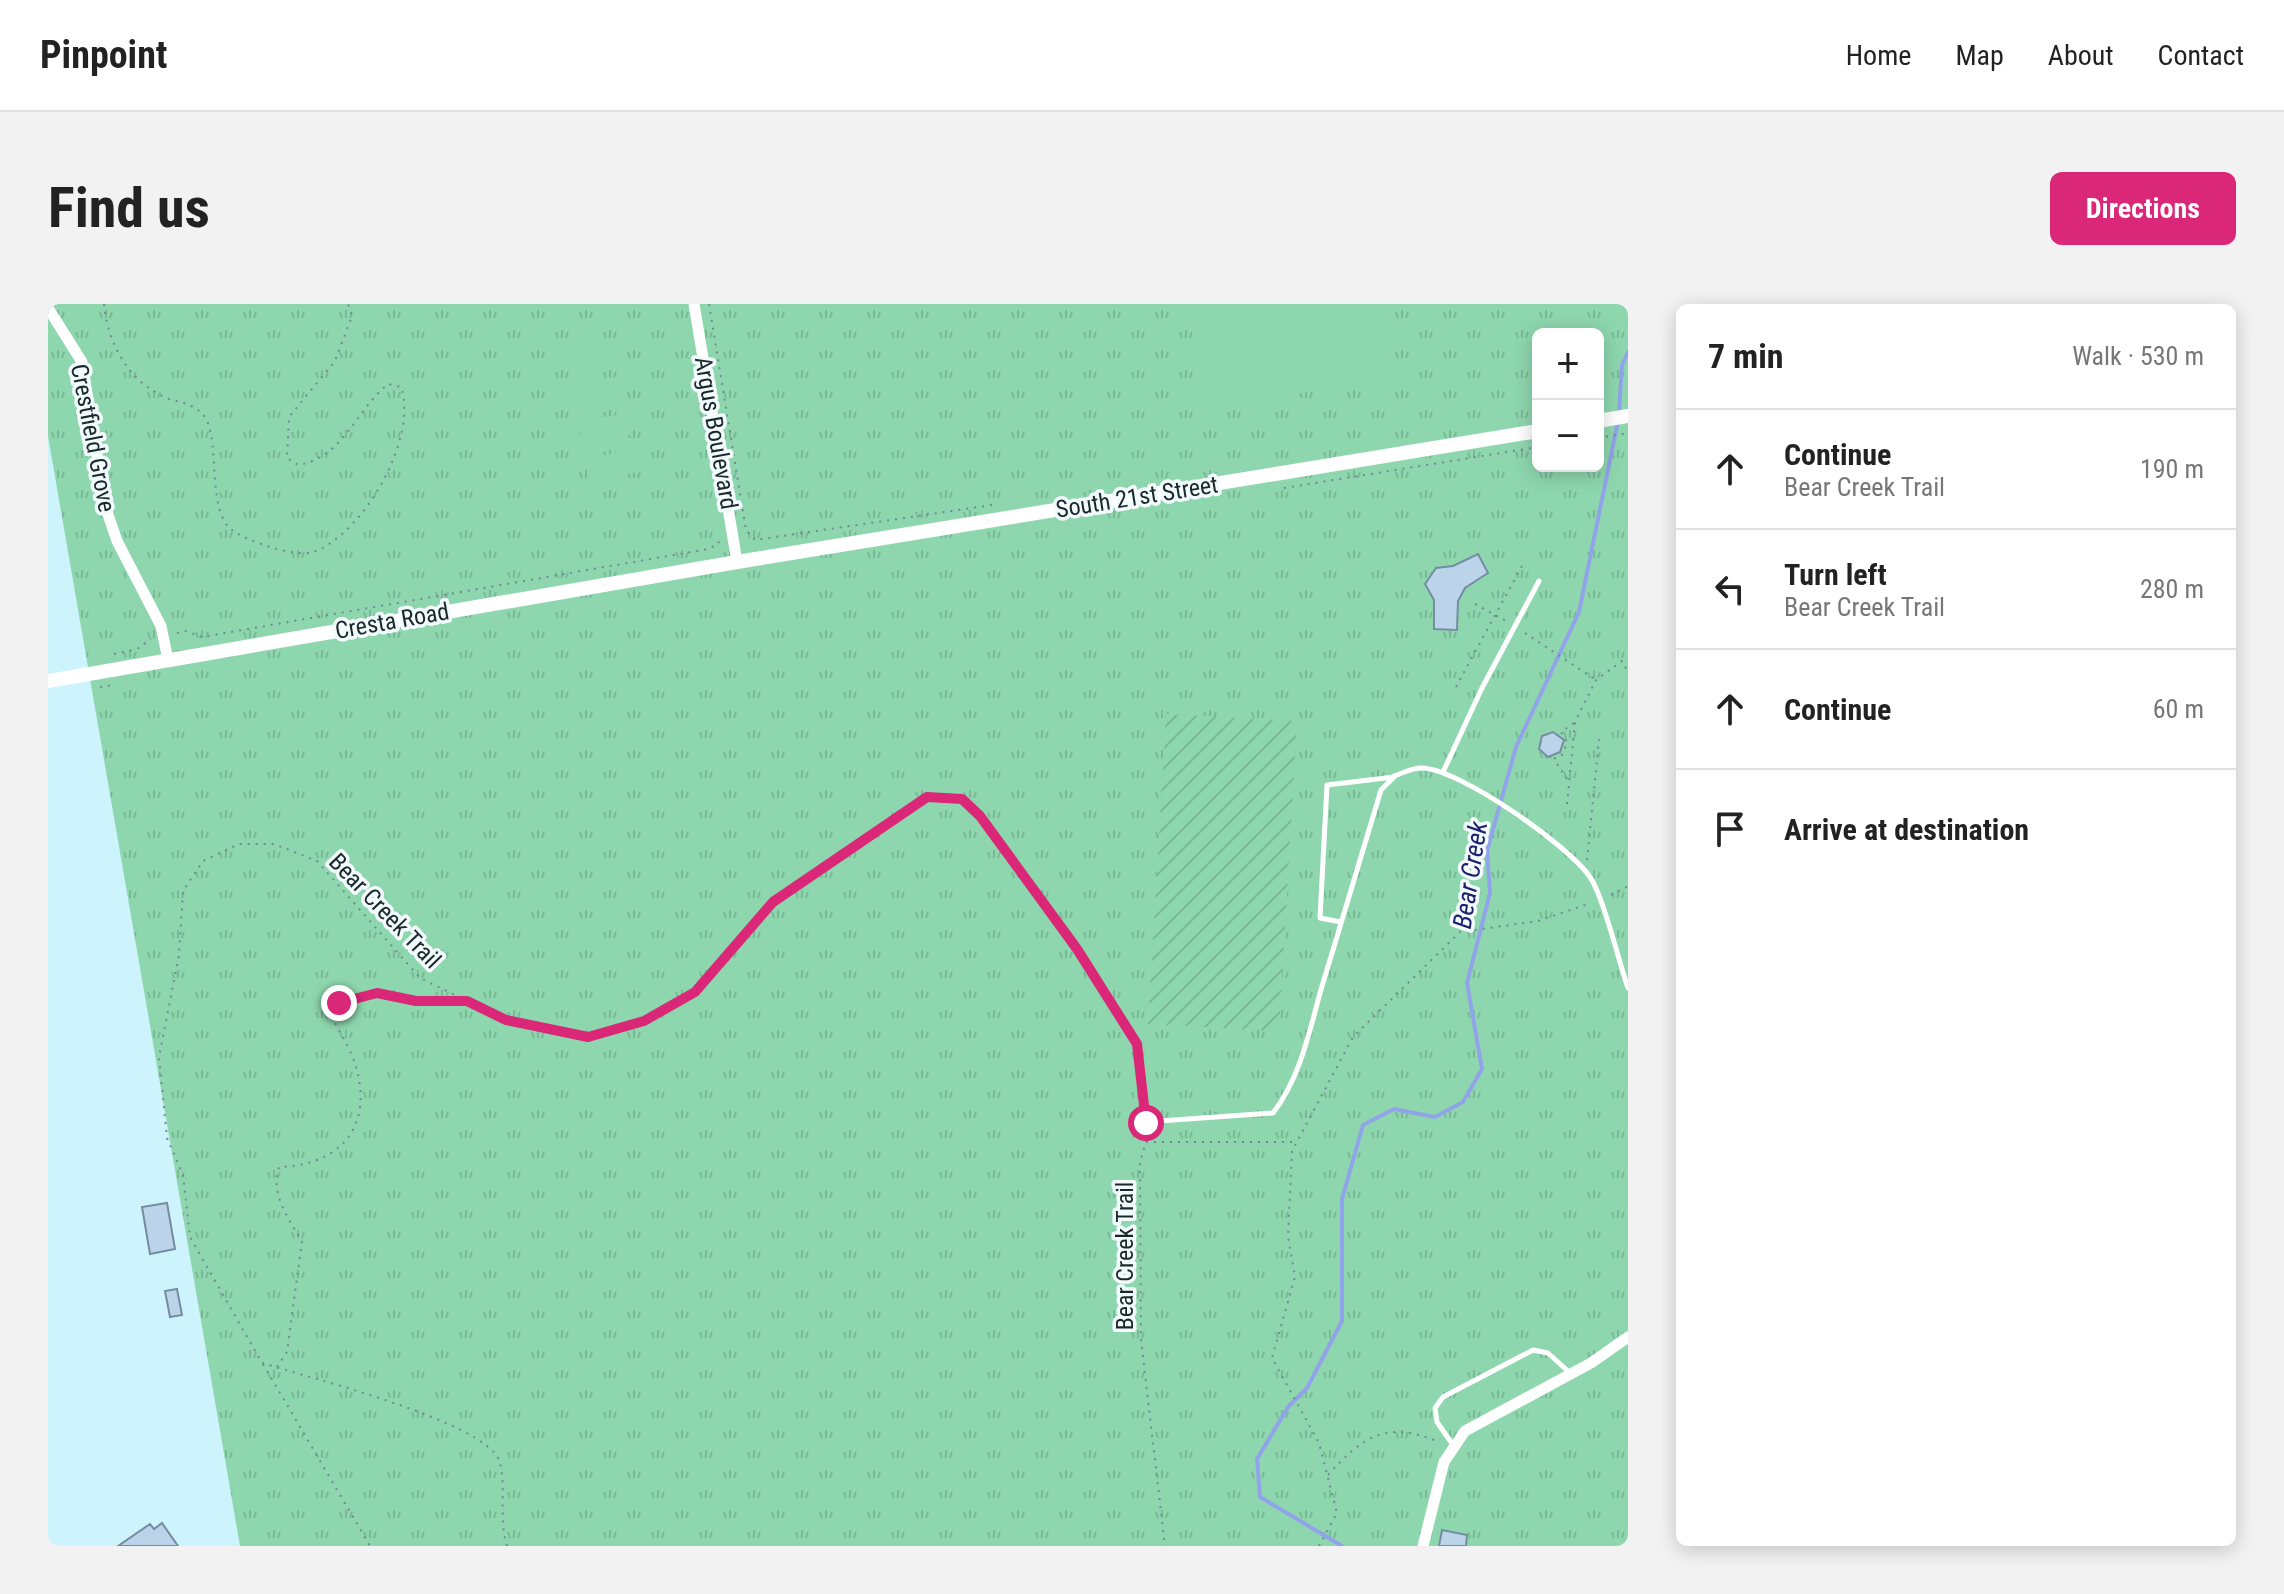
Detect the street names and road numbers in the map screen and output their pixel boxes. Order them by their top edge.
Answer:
street label: Argus Boulevard [689,354,743,512]
street label: Crestfield Grove [65,361,121,515]
street label: South 21st Street [1054,470,1220,524]
street label: Cresta Road [333,597,451,645]
street label: Bear Creek Trail [323,848,447,974]
street label: Bear Creek Trail [1111,1182,1139,1330]

